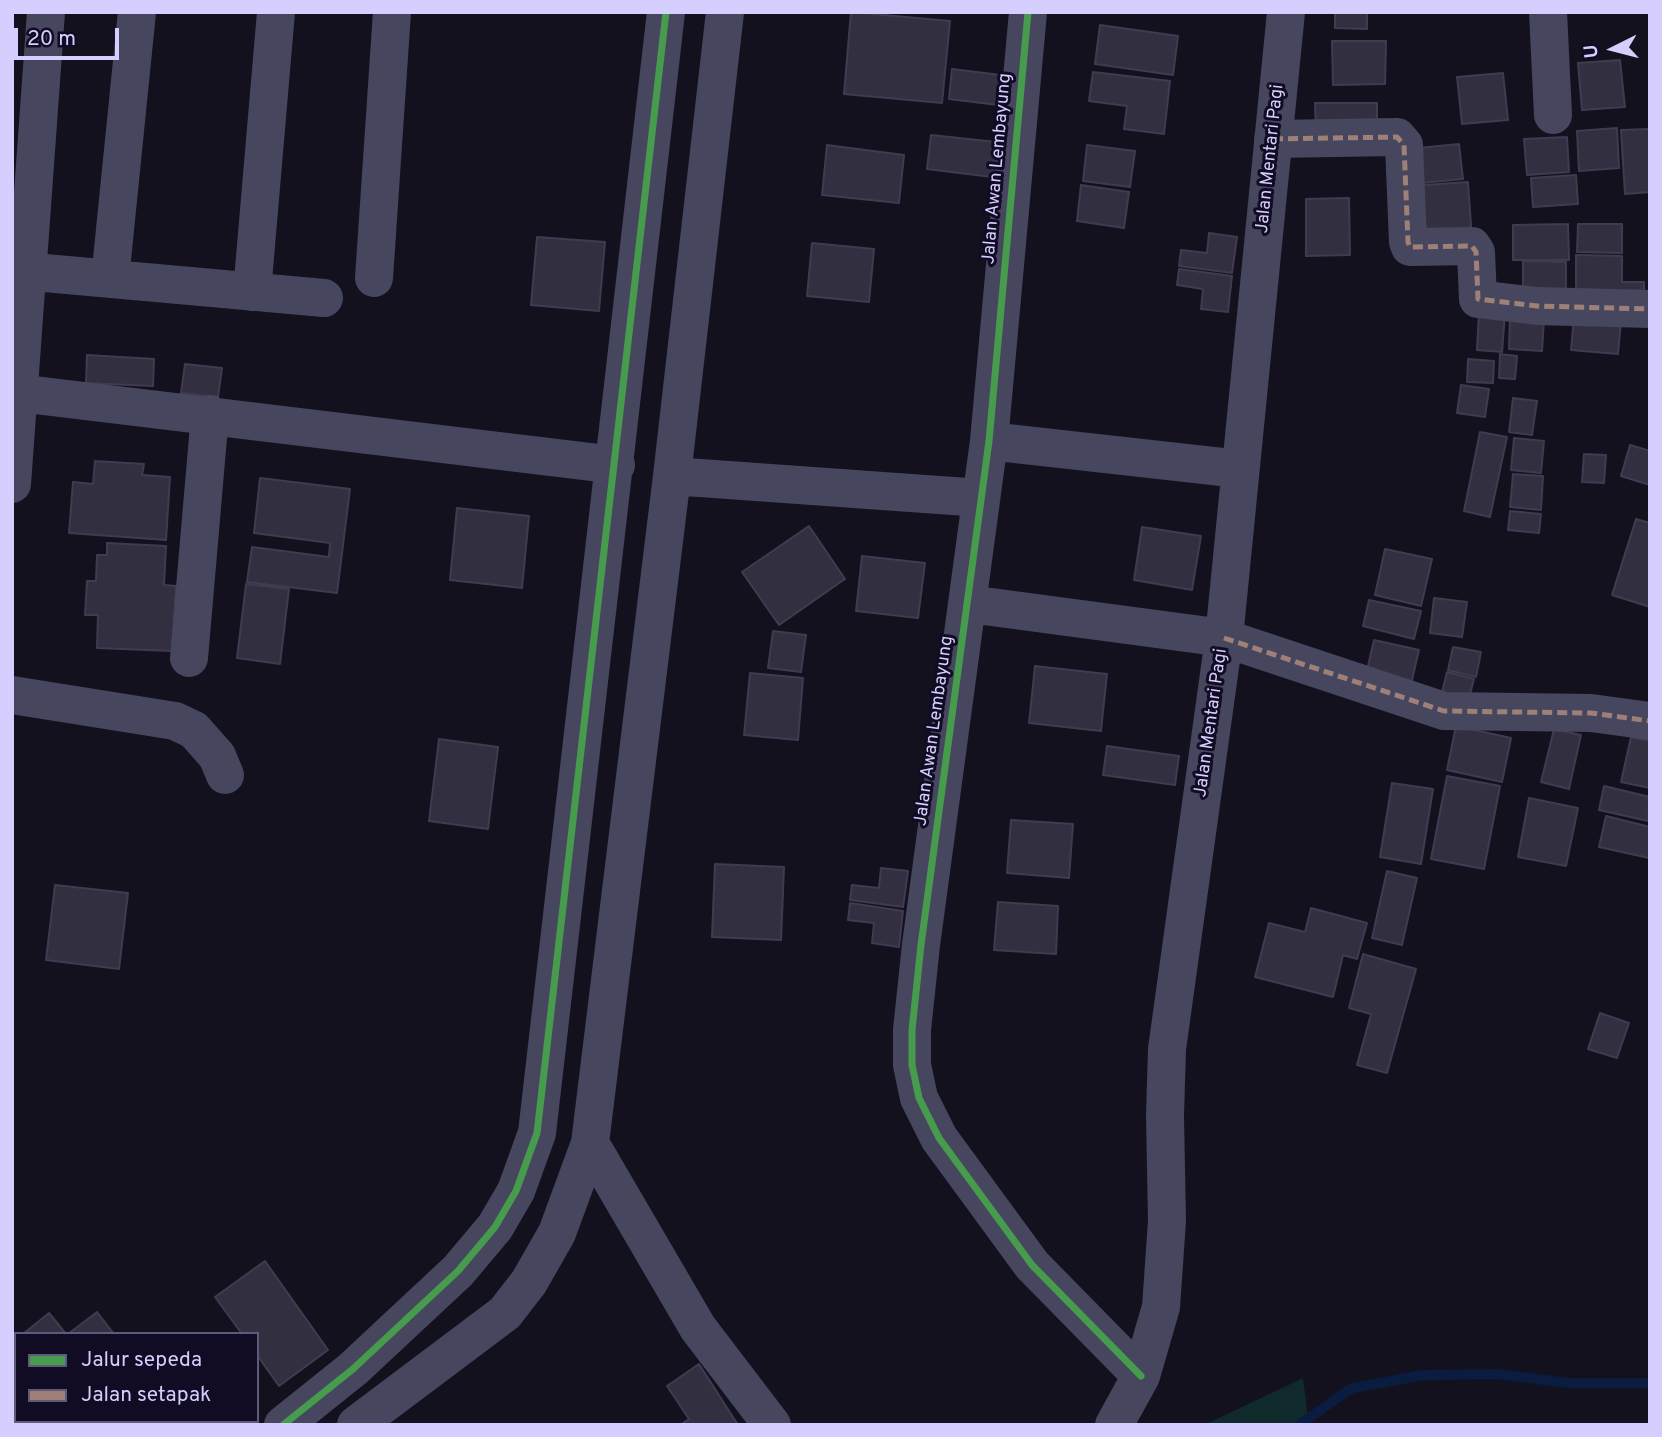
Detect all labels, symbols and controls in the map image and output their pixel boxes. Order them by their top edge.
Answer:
scale bar [18,14,122,58]
north arrow [1578,14,1648,84]
text: 20 m [27,26,76,53]
text: U [1579,43,1605,59]
street label: Jalan Awan Lembayung [979,73,1017,265]
street label: Jalan Mentari Pagi [1252,83,1290,235]
street label: Jalan Awan Lembayung [911,635,959,827]
street label: Jalan Mentari Pagi [1191,647,1233,799]
legend [14,1332,259,1423]
text: Jalur sepeda [81,1347,202,1374]
text: Jalan setapak [81,1382,211,1409]

